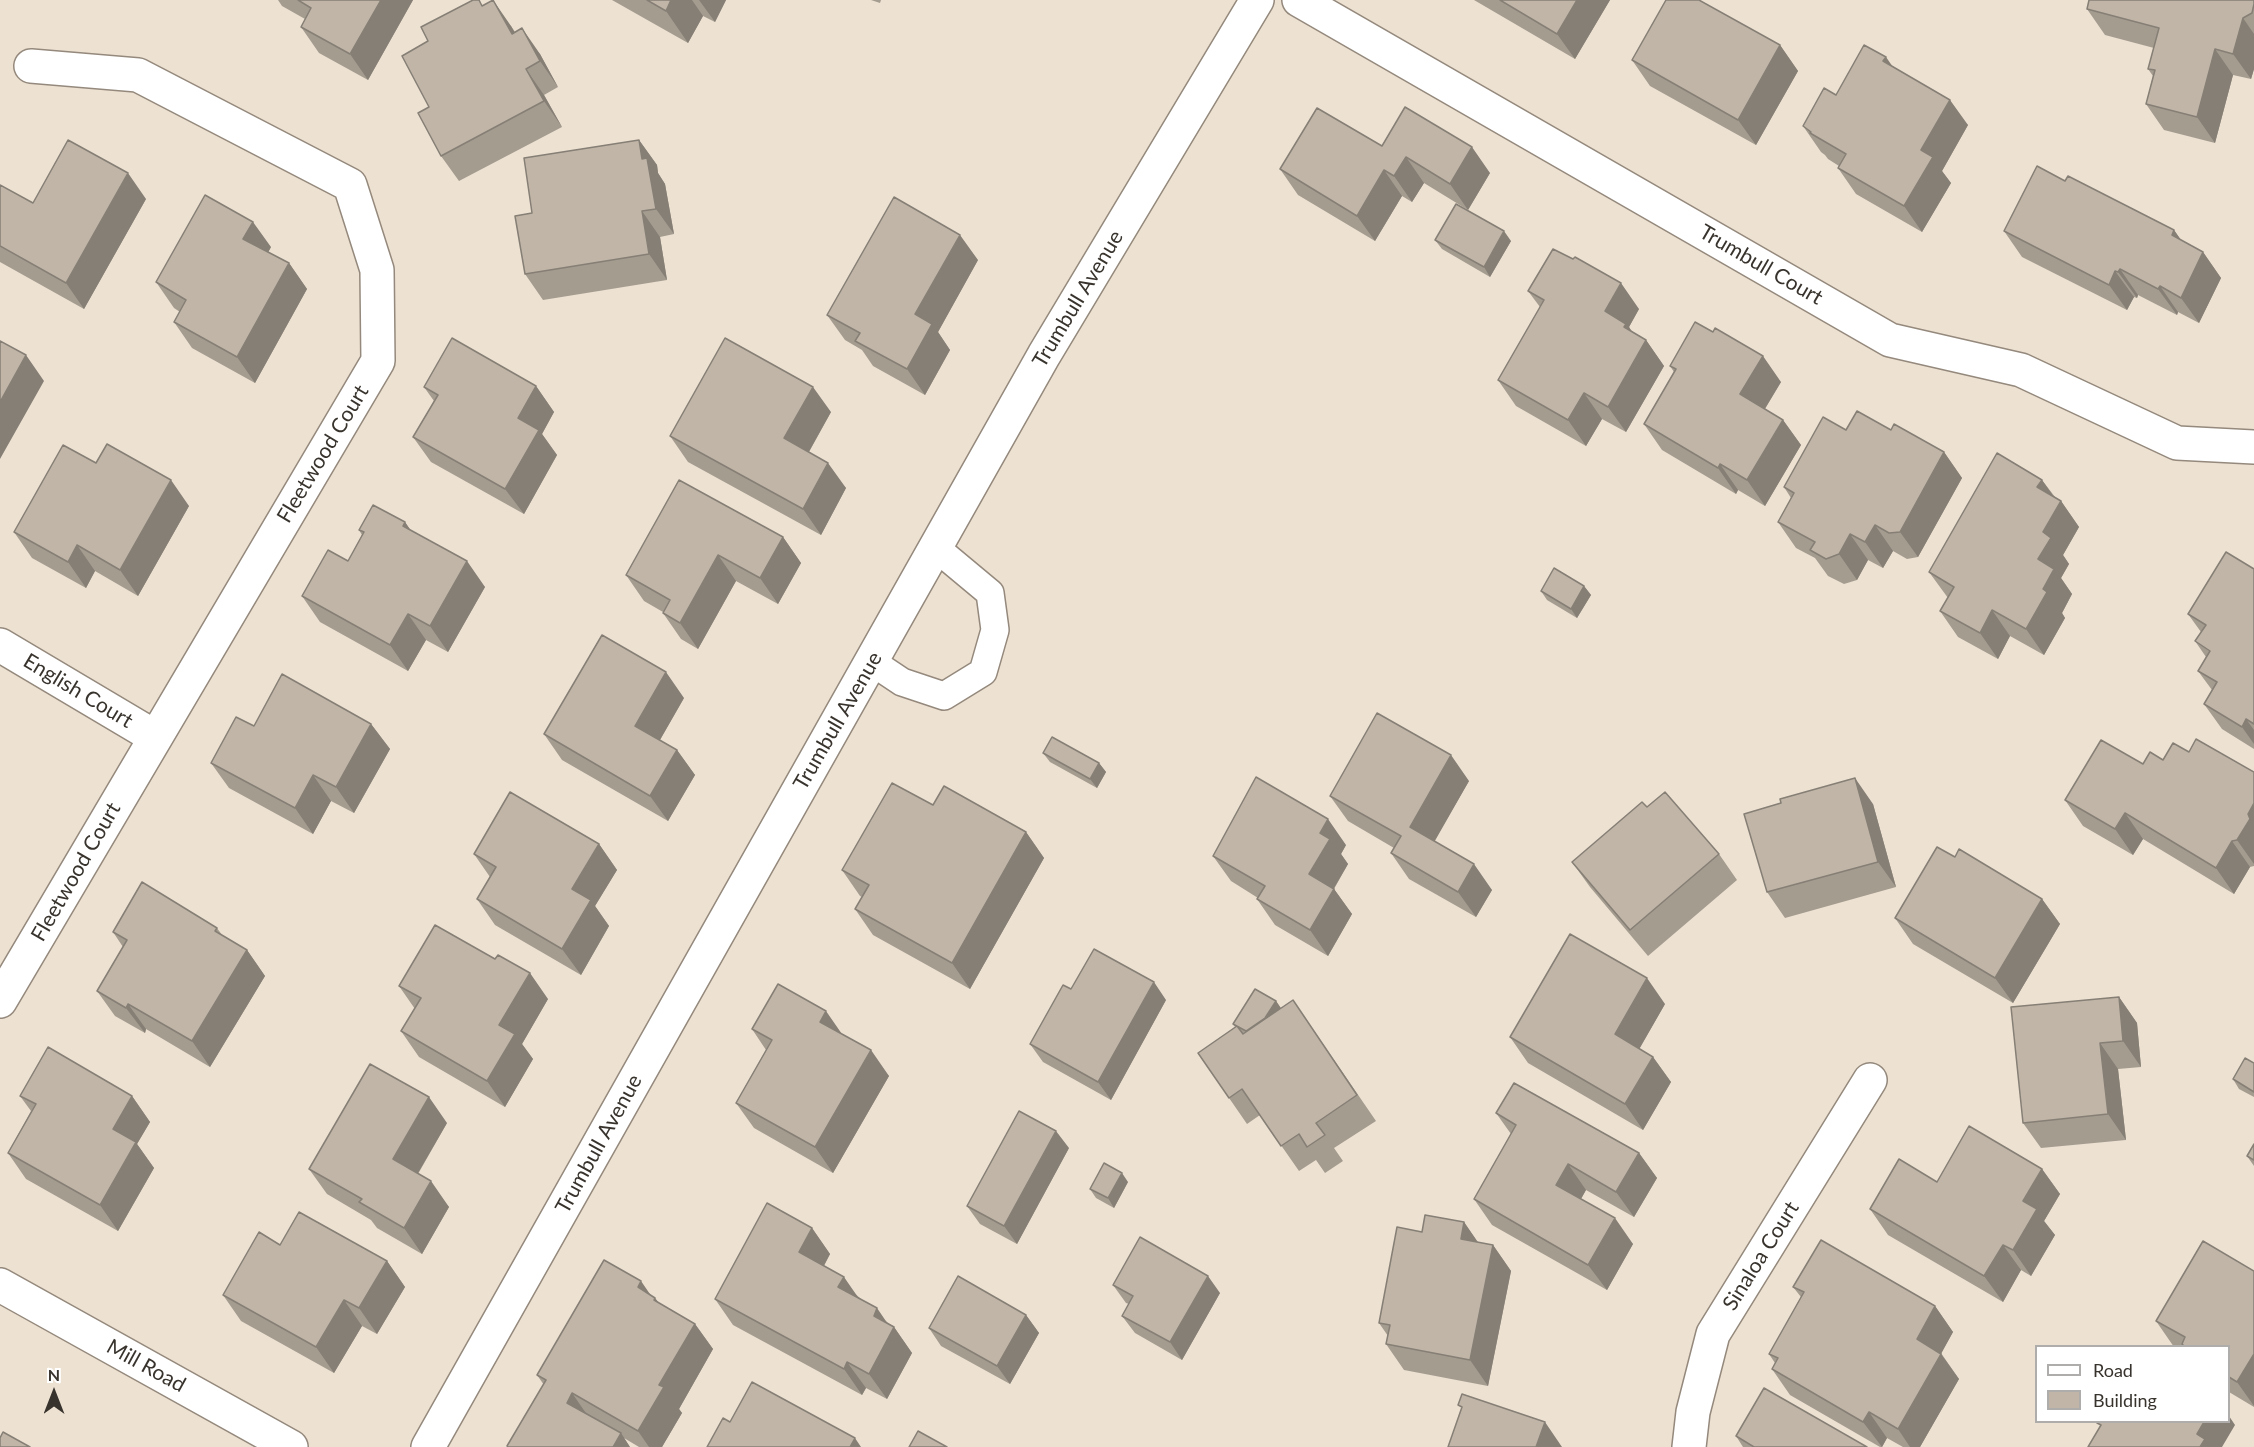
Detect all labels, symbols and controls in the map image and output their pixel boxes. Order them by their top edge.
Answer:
street label: Trumbull Court [1695,220,1827,310]
street label: Trumbull Avenue [1027,226,1129,372]
street label: Fleetwood Court [272,381,374,527]
street label: English Court [19,648,137,734]
street label: Trumbull Avenue [788,648,888,794]
street label: Fleetwood Court [26,798,126,946]
street label: Trumbull Avenue [550,1070,648,1218]
street label: Sinaloa Court [1718,1197,1804,1315]
street label: Mill Road [102,1334,190,1398]
legend [2035,1345,2230,1423]
text: Road [2093,1359,2133,1381]
north arrow [24,1363,84,1423]
text: N [48,1365,60,1384]
text: Building [2093,1389,2157,1411]

